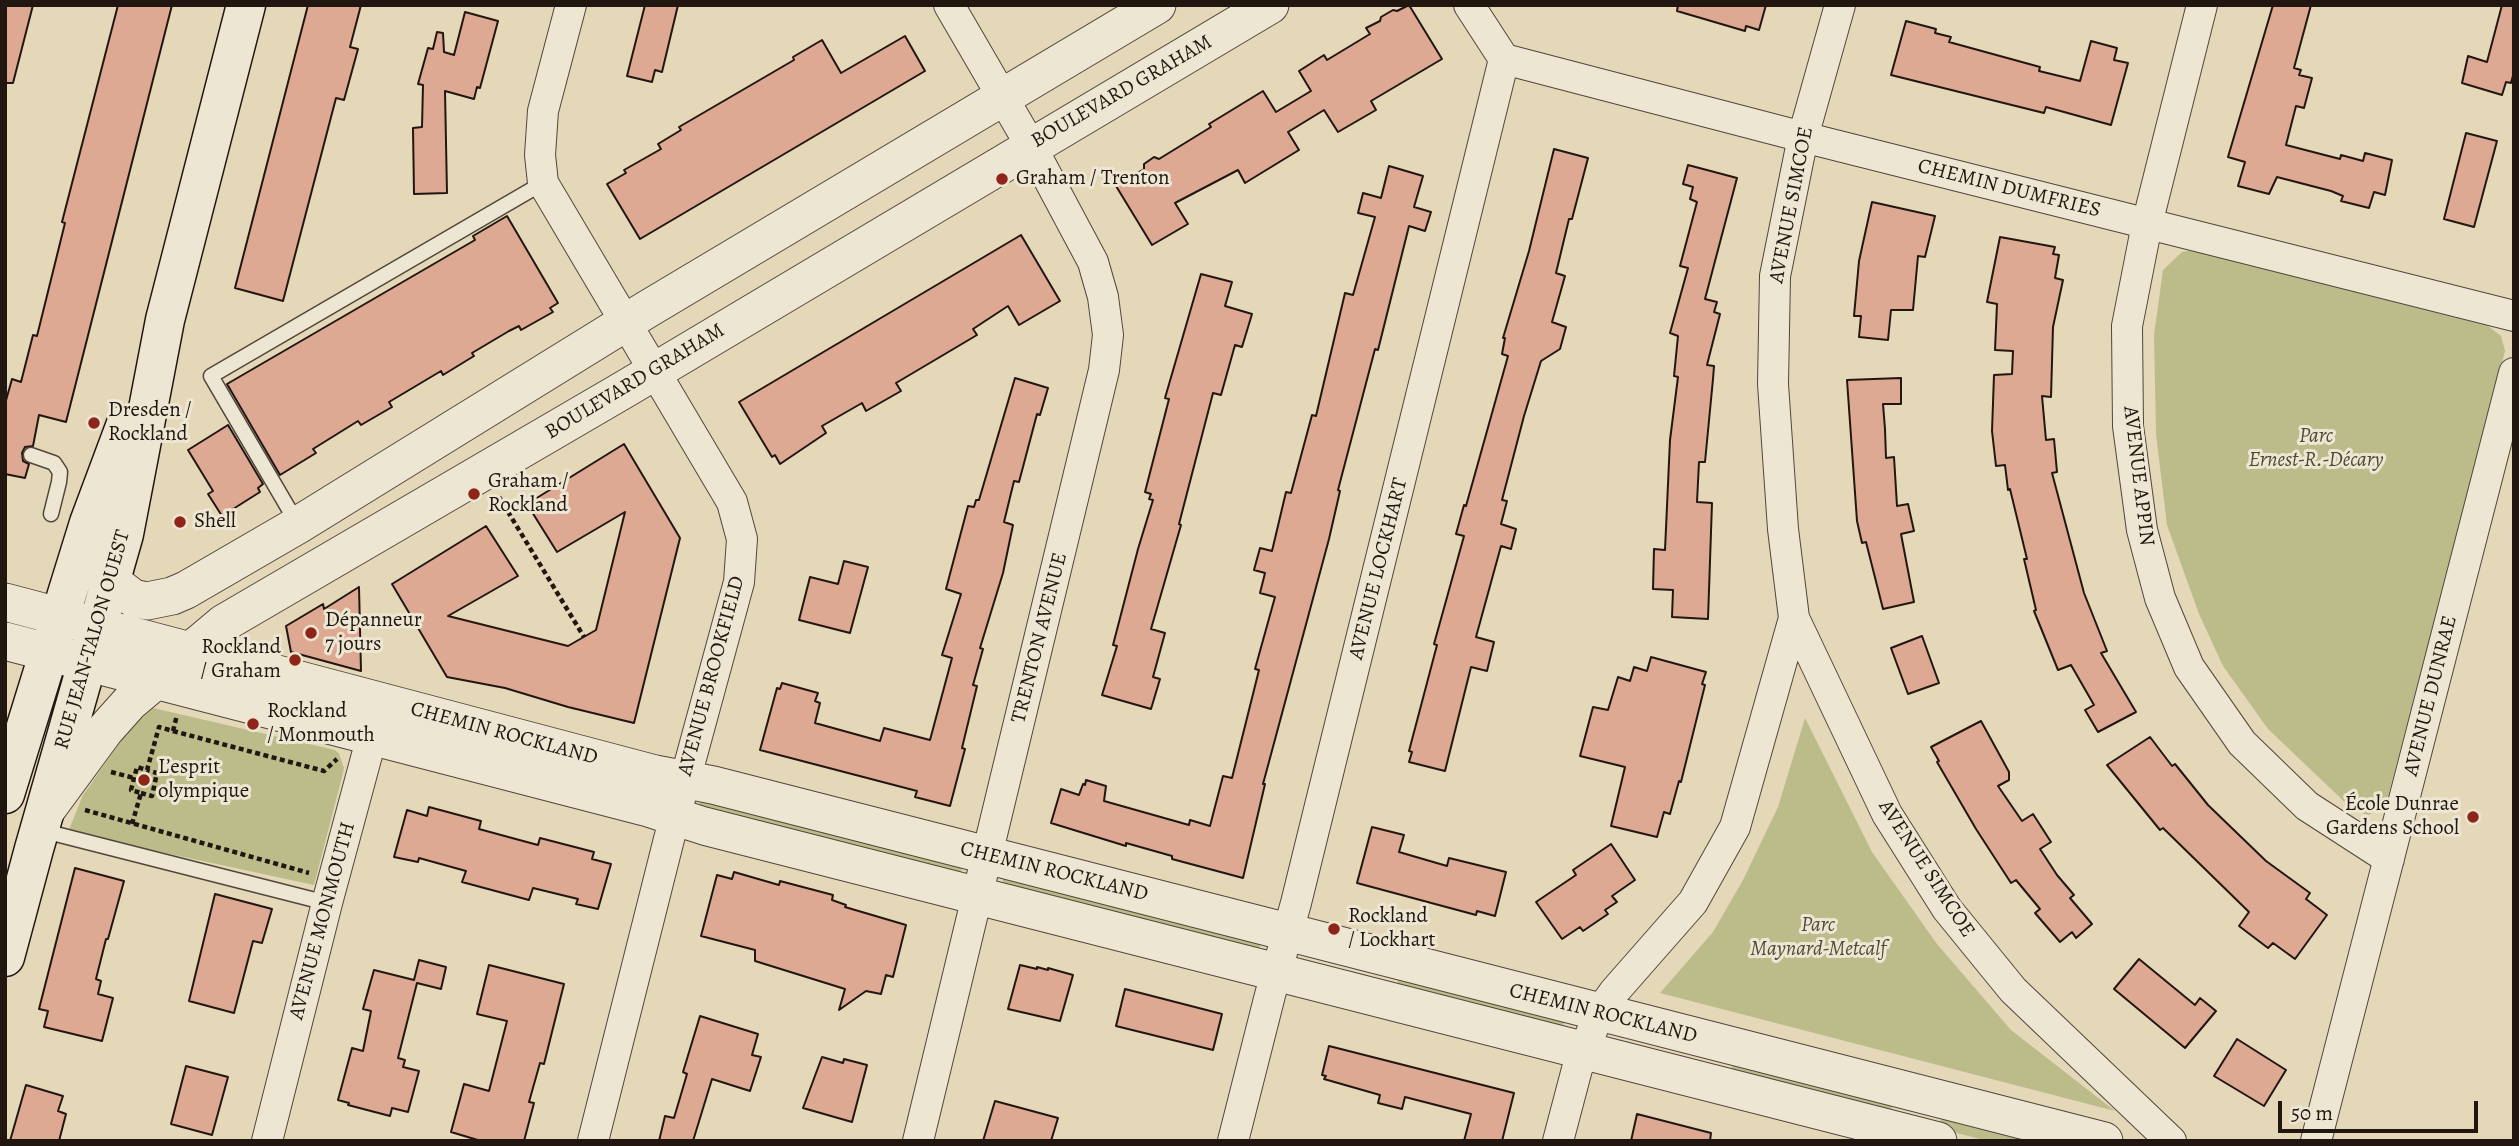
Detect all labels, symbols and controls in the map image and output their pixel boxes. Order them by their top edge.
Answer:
street label: BOULEVARD GRAHAM [1027,30,1217,154]
street label: AVENUE SIMCOE [1764,125,1820,285]
street label: CHEMIN DUMFRIES [1915,154,2103,224]
place label: Graham / Trenton [1016,166,1169,192]
marker: Graham / Trenton [994,171,1010,187]
street label: BOULEVARD GRAHAM [541,318,729,446]
place label: Dresden / Rockland [108,398,192,448]
street label: AVENUE APPIN [2117,405,2159,547]
marker: Dresden / Rockland [86,415,102,431]
park label: Parc Ernest-R.-Décary [2248,424,2384,474]
place label: Graham / Rockland [488,469,569,519]
street label: AVENUE LOCKHART [1344,476,1414,662]
marker: Graham / Rockland [466,486,482,502]
place label: Shell [194,509,236,535]
marker: Shell [172,514,188,530]
street label: RUE JEAN-TALON OUEST [50,527,136,753]
street label: TRENTON AVENUE [1007,550,1073,726]
street label: AVENUE BROOKFIELD [673,573,751,779]
place label: Dépanneur 7 jours [325,608,422,658]
street label: AVENUE DUNRAE [2399,613,2463,779]
marker: Dépanneur 7 jours [303,625,319,641]
place label: Rockland / Graham [200,635,281,685]
marker: Rockland / Graham [287,652,303,668]
street label: CHEMIN ROCKLAND [408,697,600,771]
place label: Rockland / Monmouth [267,699,375,749]
marker: Rockland / Monmouth [245,716,261,732]
place label: L’esprit olympique [158,755,249,805]
marker: L’esprit olympique [136,772,152,788]
place label: École Dunrae Gardens School [2326,792,2459,842]
street label: AVENUE SIMCOE [1872,796,1980,942]
marker: École Dunrae Gardens School [2465,809,2481,825]
street label: AVENUE MONMOUTH [284,819,362,1023]
street label: CHEMIN ROCKLAND [957,836,1151,908]
place label: Rockland / Lockhart [1348,904,1435,954]
park label: Parc Maynard-Metcalf [1750,913,1886,963]
marker: Rockland / Lockhart [1326,921,1342,937]
street label: CHEMIN ROCKLAND [1506,978,1700,1050]
scale bar [2281,1086,2480,1130]
text: 50 m [2291,1099,2333,1127]

